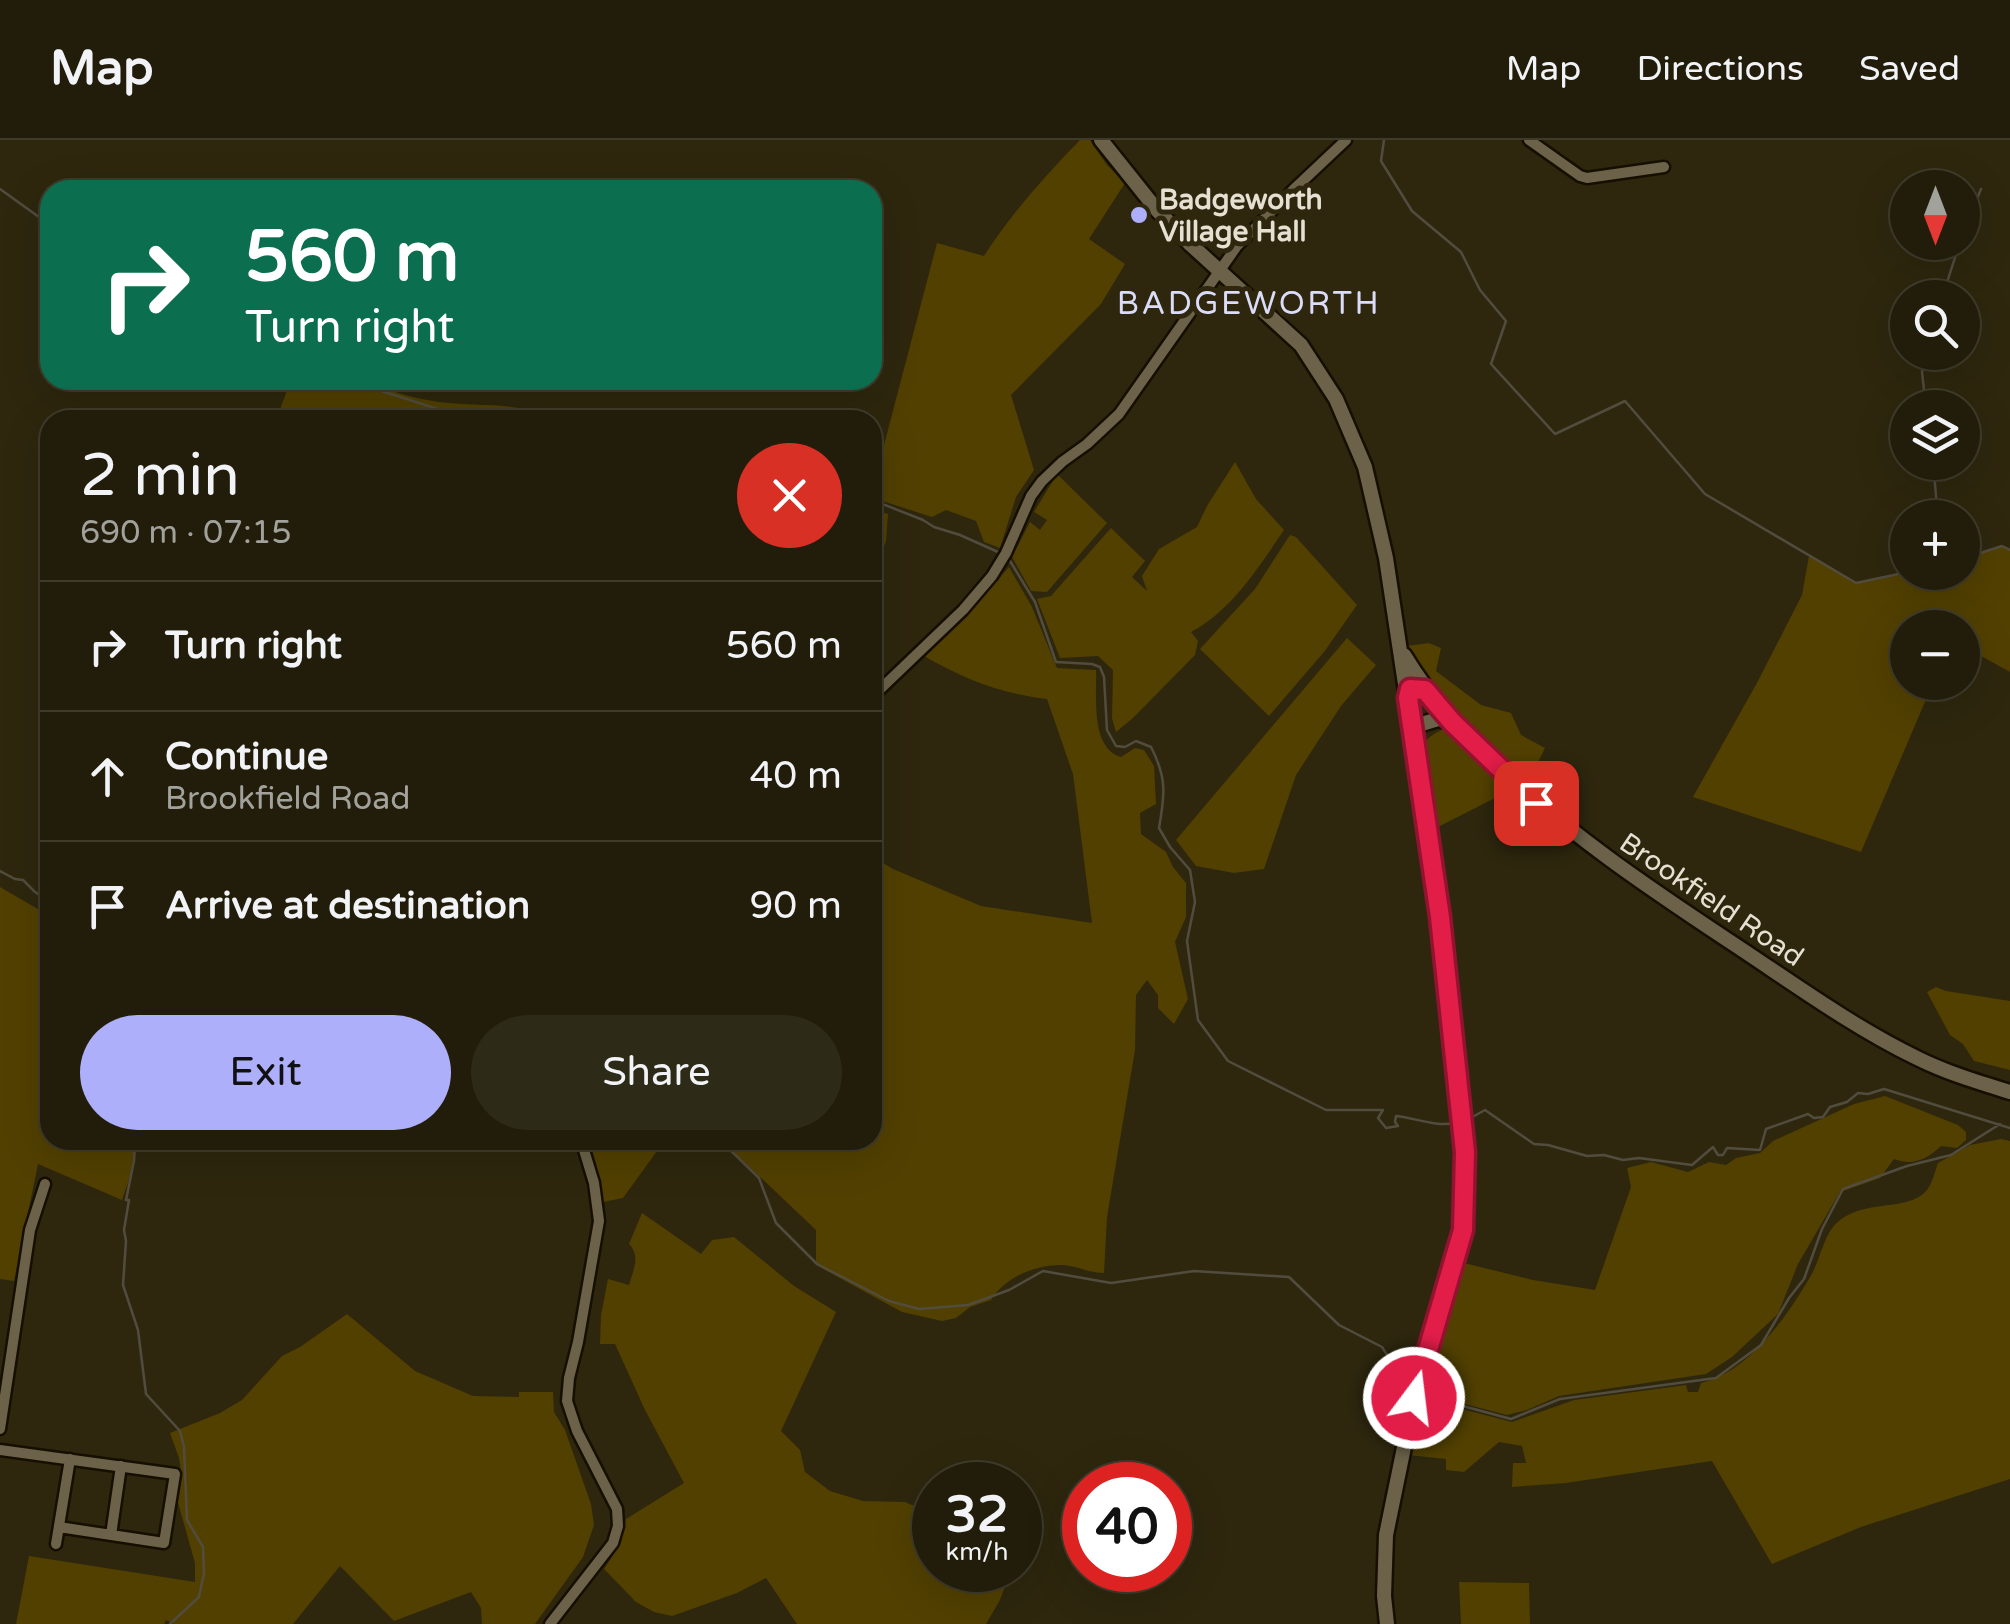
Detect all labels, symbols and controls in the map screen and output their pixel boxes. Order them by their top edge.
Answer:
text: Map [50,40,154,98]
text: Map [1506,48,1581,90]
text: Directions [1636,48,1804,90]
text: Saved [1859,48,1960,90]
north arrow [1890,170,1980,260]
map controls [1890,170,1980,700]
place label: Badgeworth Village Hall [1159,183,1323,249]
marker: Badgeworth Village Hall [1128,204,1150,226]
text: 560 m [245,216,459,300]
icon: right [80,220,210,350]
button: search [1890,280,1980,370]
district label: BADGEWORTH [1117,285,1381,323]
text: Turn right [245,301,454,355]
button: layers [1890,390,1980,480]
text: 2 min [80,440,240,512]
button: close [737,443,842,548]
button: + [1890,500,1980,590]
text: 690 m · 07:15 [80,514,292,552]
button: − [1890,610,1980,700]
icon: right [80,619,135,674]
text: Turn right [165,623,342,669]
text: 560 m [726,623,842,669]
text: Continue [165,734,328,780]
icon: ahead [80,749,135,804]
text: 40 m [750,753,842,799]
pin [1494,761,1579,846]
icon: arrive [1509,776,1564,831]
text: Brookfield Road [165,780,410,818]
street label: Brookfield Road [1613,826,1810,974]
icon: arrive [80,879,135,934]
text: Arrive at destination [165,883,530,929]
text: 90 m [750,883,842,929]
button: Exit [80,1015,451,1130]
button: Share [471,1015,842,1130]
position arrow [1362,1346,1466,1450]
speed limit sign: 40 [1062,1462,1192,1592]
text: 32 [946,1485,1008,1545]
text: km/h [946,1537,1008,1567]

